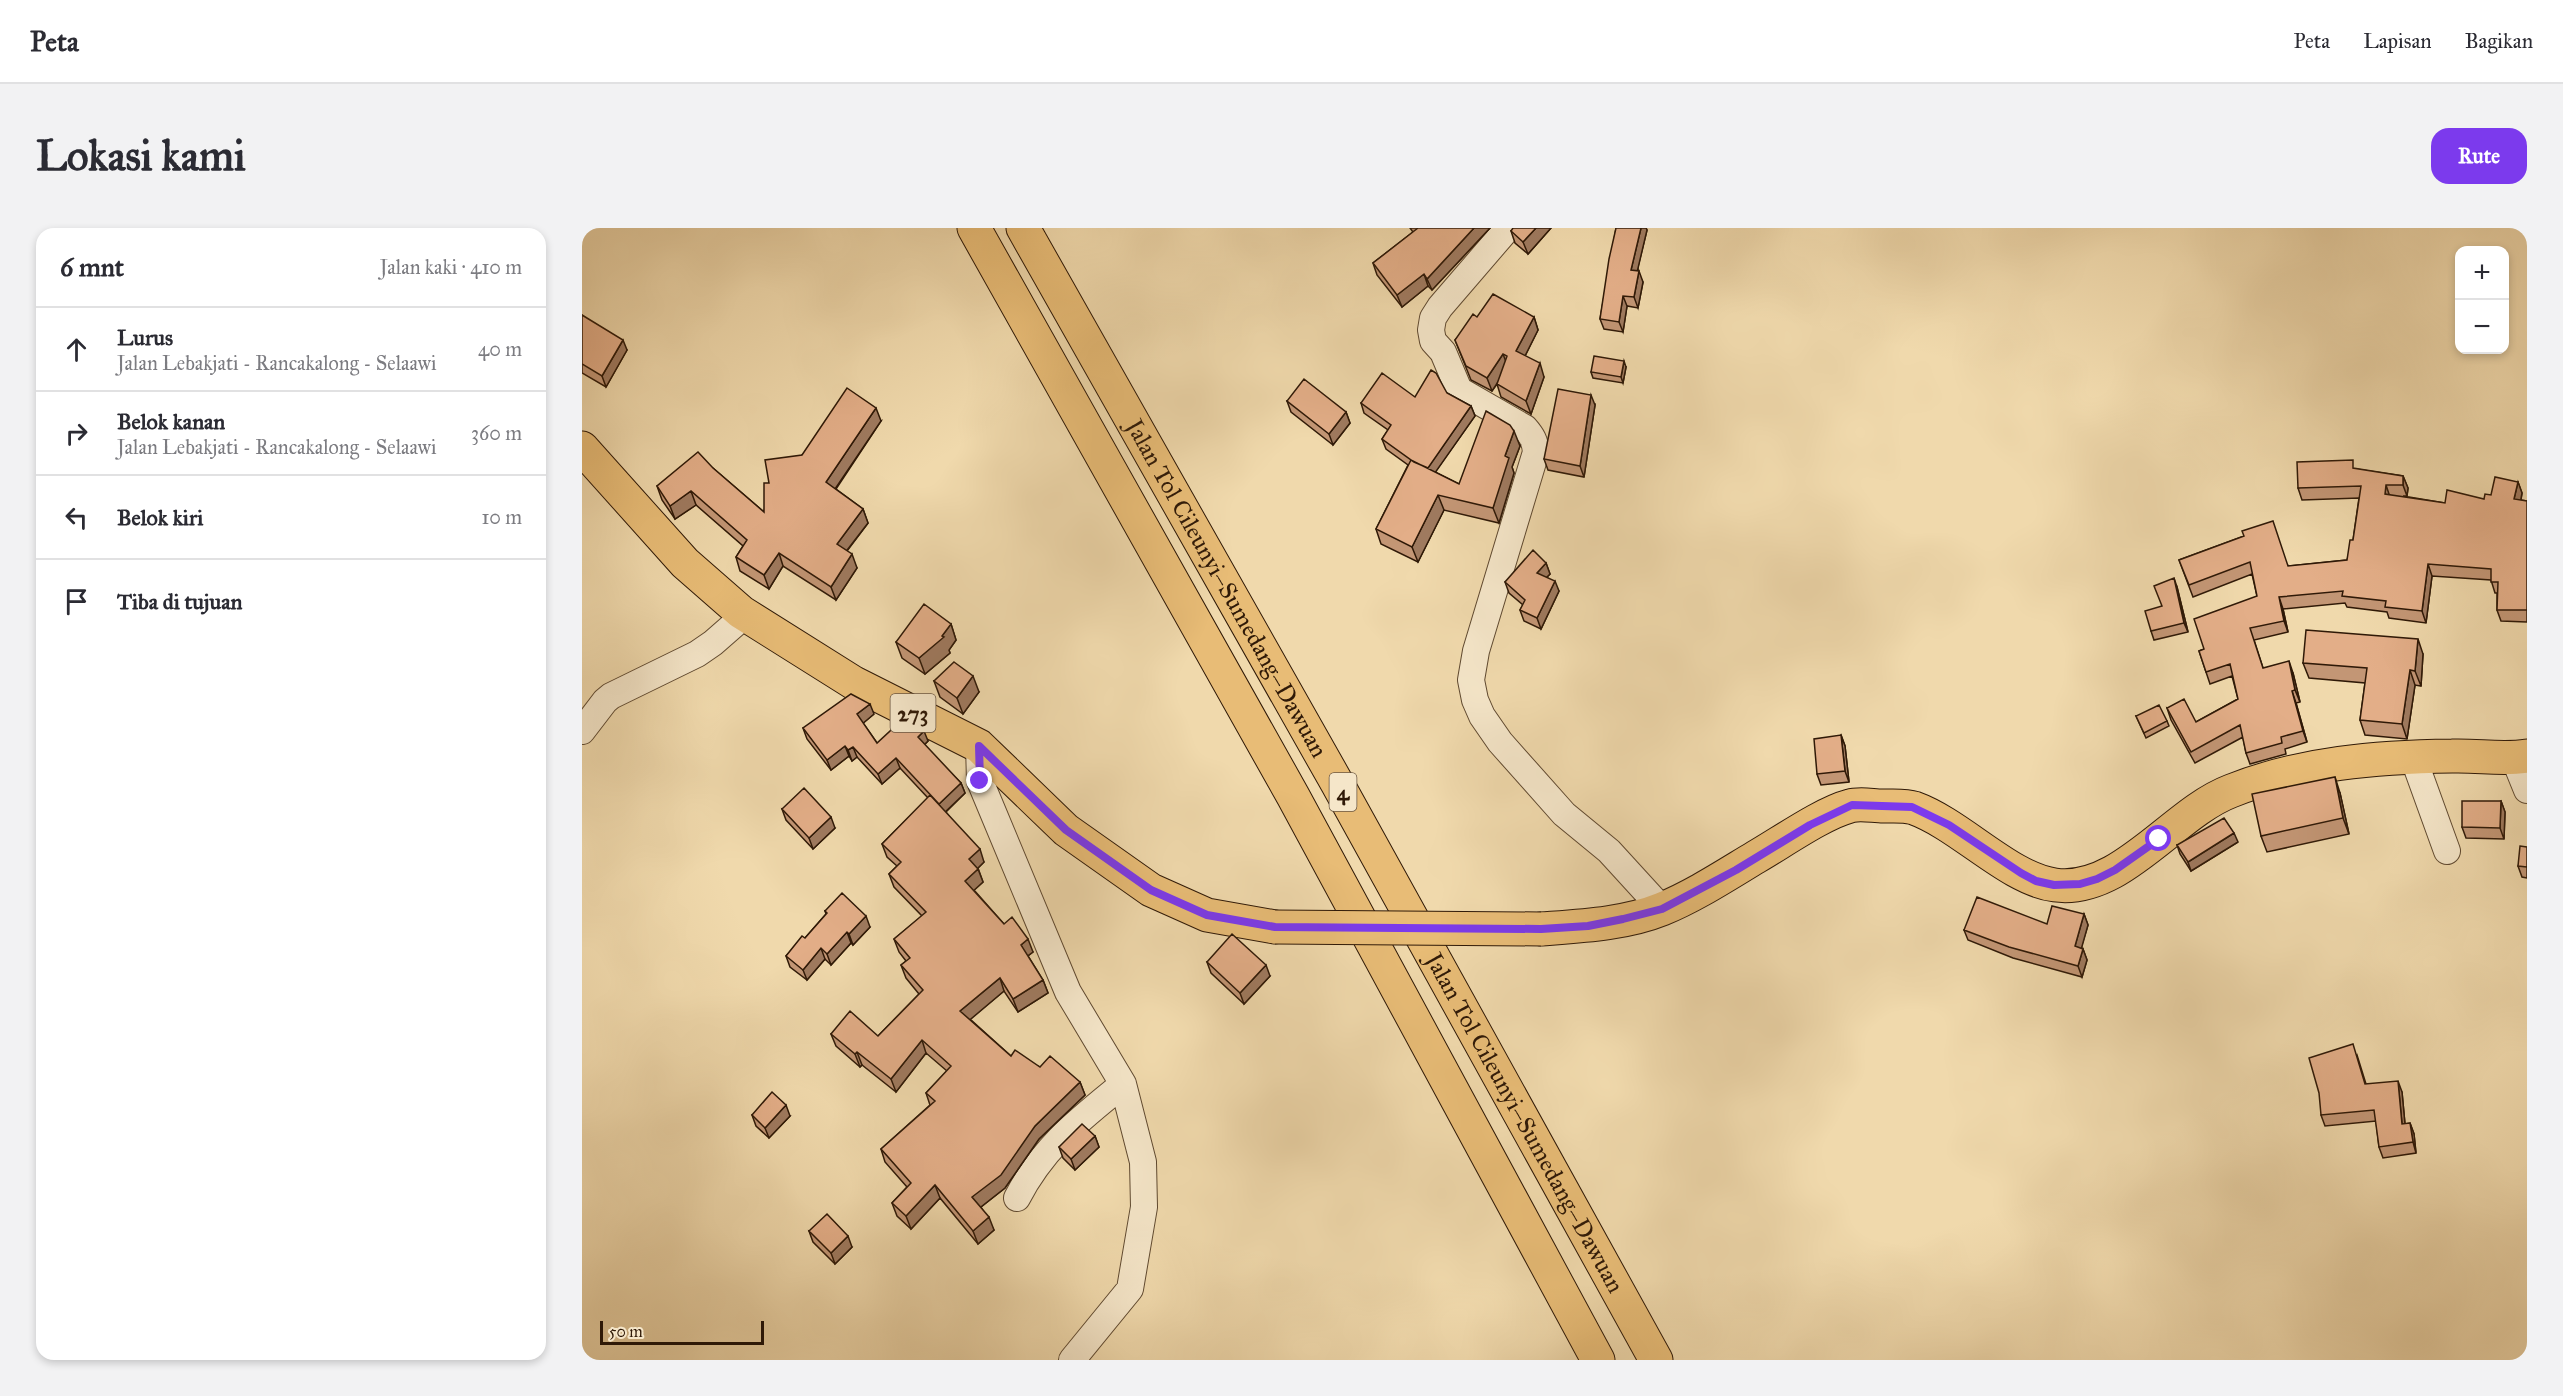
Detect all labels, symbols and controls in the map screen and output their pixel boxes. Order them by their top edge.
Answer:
text: Peta [30,24,79,59]
text: Peta [2294,28,2330,54]
text: Lapisan [2363,28,2432,54]
text: Bagikan [2465,28,2533,54]
button: Rute [2431,128,2527,184]
text: Lokasi kami [36,130,246,182]
map controls [2455,246,2509,354]
button: + [2455,246,2509,300]
text: 6 mnt [60,251,124,283]
text: Jalan kaki · 410 m [380,255,522,279]
button: − [2455,300,2509,354]
text: Lurus [117,324,173,351]
icon: ahead [60,333,93,366]
text: 40 m [478,337,522,361]
text: Jalan Lebakjati - Rancakalong - Selaawi [117,351,436,375]
text: Belok kanan [117,408,225,435]
street label: Jalan Tol Cileunyi–Sumedang–Dawuan [1118,411,1334,763]
icon: right [60,417,93,450]
text: 360 m [471,421,522,445]
text: Jalan Lebakjati - Rancakalong - Selaawi [117,435,436,459]
icon: left [60,501,93,534]
text: Belok kiri [117,504,203,531]
text: 10 m [481,505,522,529]
icon: arrive [60,585,93,618]
text: Tiba di tujuan [117,588,242,615]
road number: 273 [890,694,936,732]
route end [966,767,992,793]
road number: 4 [1330,773,1356,811]
route start [2145,825,2171,851]
street label: Jalan Tol Cileunyi–Sumedang–Dawuan [1417,945,1631,1298]
scale bar [600,1318,764,1346]
text: 50 m [609,1322,643,1341]

